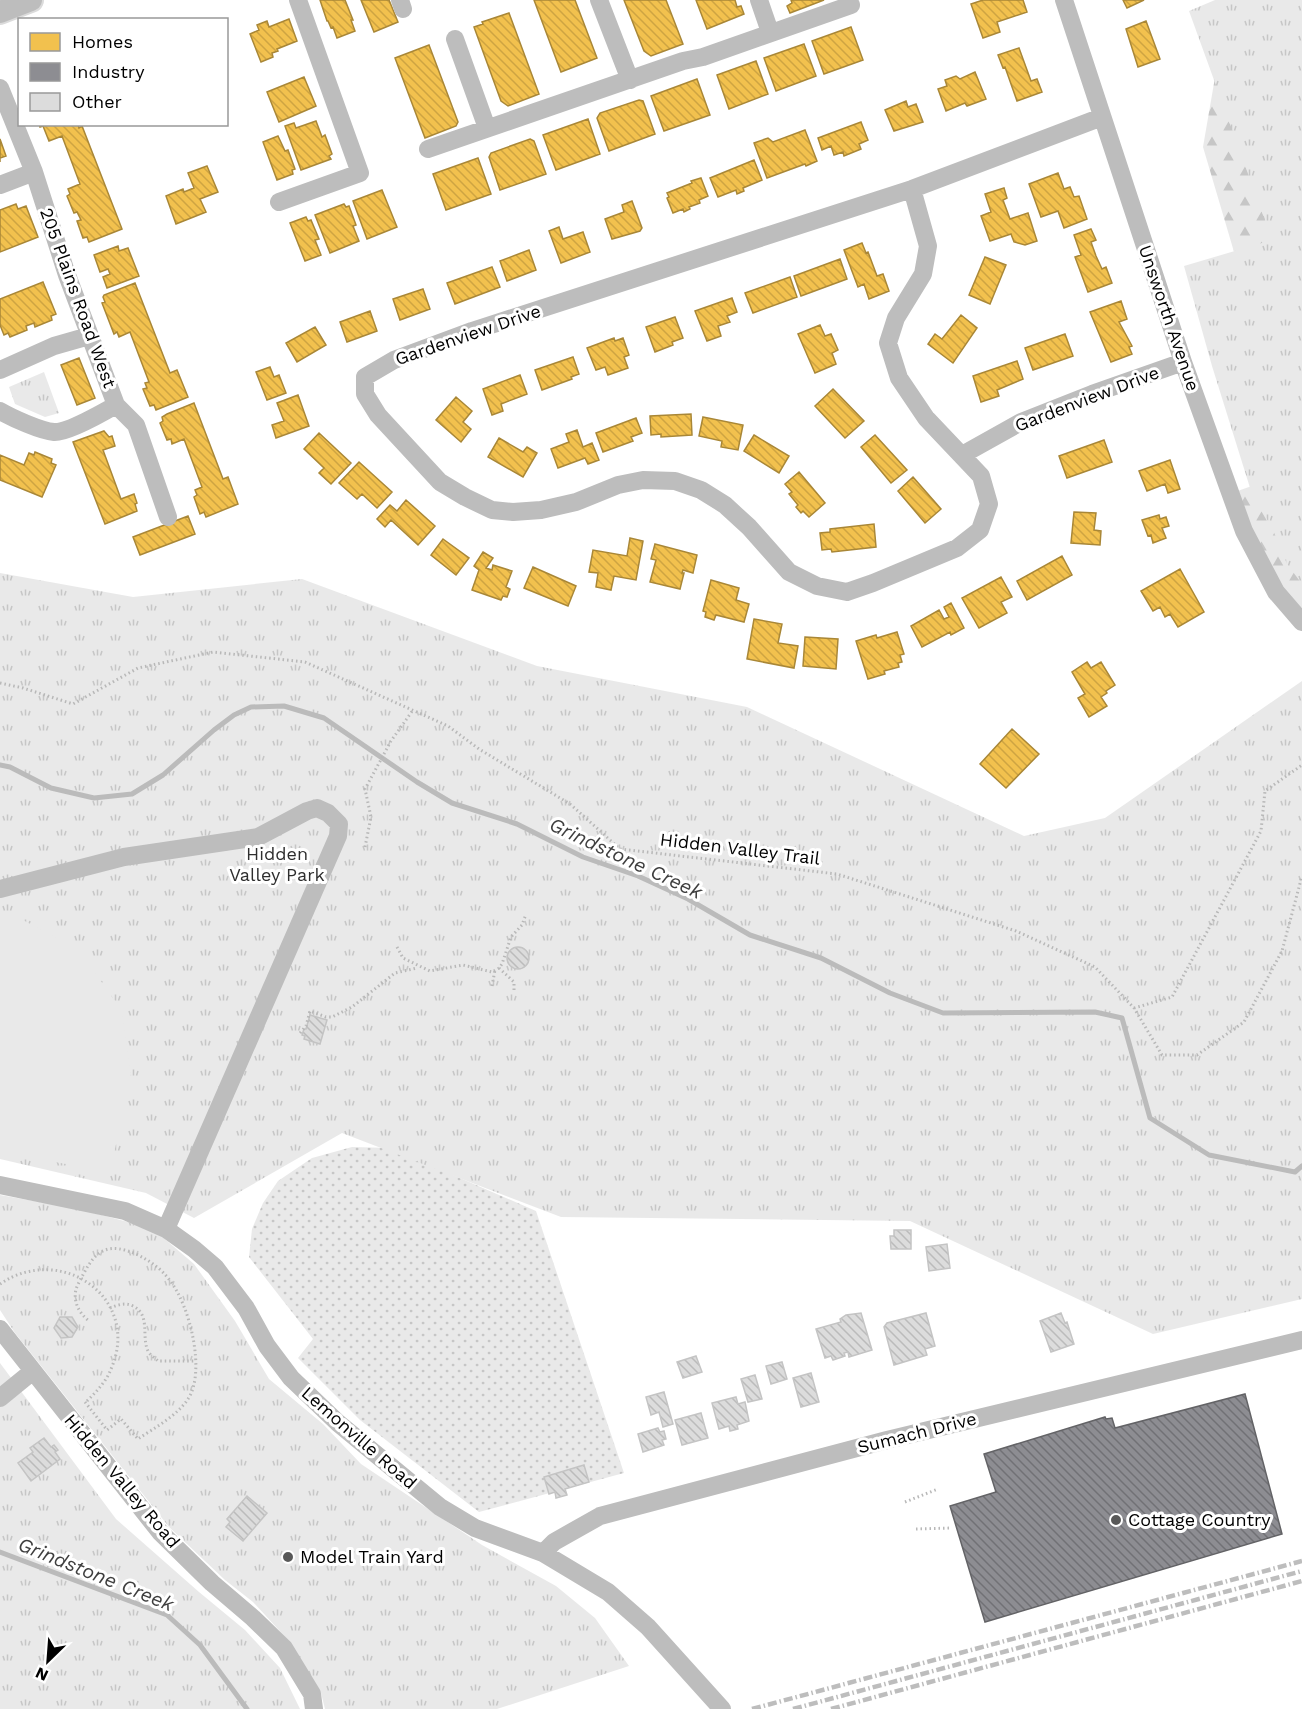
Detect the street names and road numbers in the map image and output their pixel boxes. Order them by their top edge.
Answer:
street label: 205 Plains Road West [36,205,121,391]
street label: Unsworth Avenue [1135,242,1204,394]
street label: Gardenview Drive [392,300,543,369]
street label: Gardenview Drive [1012,361,1162,436]
street label: Hidden Valley Trail [659,828,822,869]
street label: Lemonville Road [298,1382,421,1493]
street label: Sumach Drive [855,1408,979,1457]
street label: Hidden Valley Road [60,1409,185,1552]

